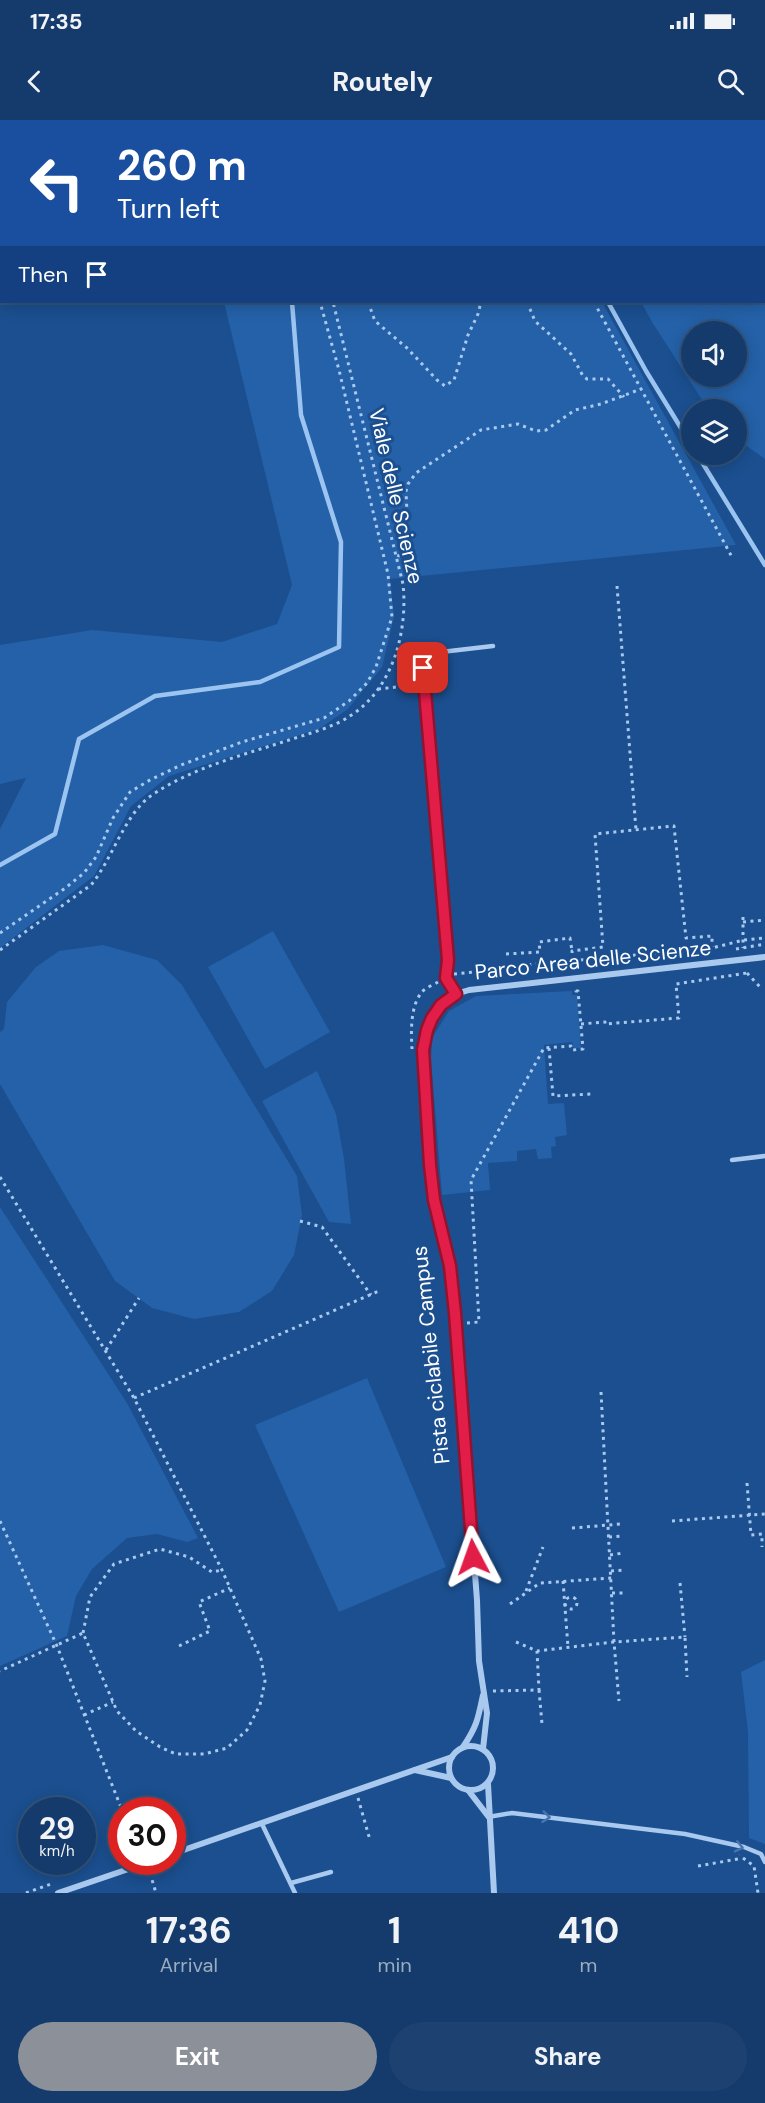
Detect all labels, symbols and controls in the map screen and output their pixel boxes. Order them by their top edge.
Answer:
text: 17:35 [30,7,82,36]
text: Routely [332,64,433,99]
icon: back [18,65,51,98]
icon: search [714,65,747,98]
text: 260 m [117,138,247,193]
icon: left [18,144,96,222]
text: Turn left [117,191,220,226]
icon: arrive [80,258,113,291]
text: Then [18,260,68,289]
map controls [681,321,747,465]
button: sound [681,321,747,387]
button: layers [681,399,747,465]
street label: Viale delle Scienze [362,405,430,587]
pin [397,642,448,693]
icon: arrive [406,651,439,684]
street label: Parco Area delle Scienze [473,934,713,986]
street label: Pista ciclabile Campus [406,1245,456,1465]
position arrow [441,1525,505,1589]
speed limit sign: 30 [108,1797,186,1875]
text: 29 [39,1809,75,1848]
one-way arrow [542,1810,551,1823]
one-way arrow [734,1839,744,1852]
text: km/h [39,1841,75,1861]
text: 17:36 [146,1907,232,1954]
text: 1 [388,1907,401,1954]
text: 410 [557,1907,619,1954]
text: Arrival [160,1952,218,1978]
text: min [378,1952,412,1978]
text: m [579,1952,597,1978]
button: Exit [18,2022,377,2091]
button: Share [389,2022,747,2091]

